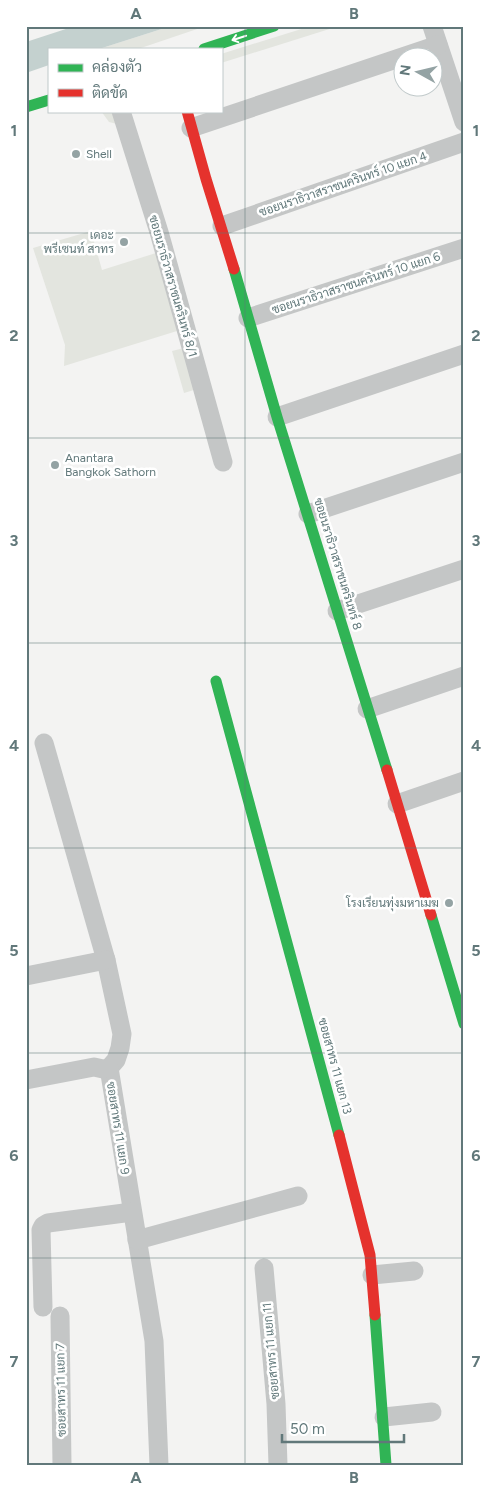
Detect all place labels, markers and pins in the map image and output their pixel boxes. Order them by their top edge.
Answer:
place label: Shell [86,147,112,161]
marker: Shell [70,148,82,160]
place label: เดอะ พรีเซนท์ สาทร [43,228,114,256]
marker: เดอะ พรีเซนท์ สาทร [118,236,130,248]
place label: Anantara Bangkok Sathorn [65,451,156,479]
marker: Anantara Bangkok Sathorn [49,459,61,471]
place label: โรงเรียนทุ่งมหาเมฆ [345,895,439,912]
marker: โรงเรียนทุ่งมหาเมฆ [443,897,455,909]

